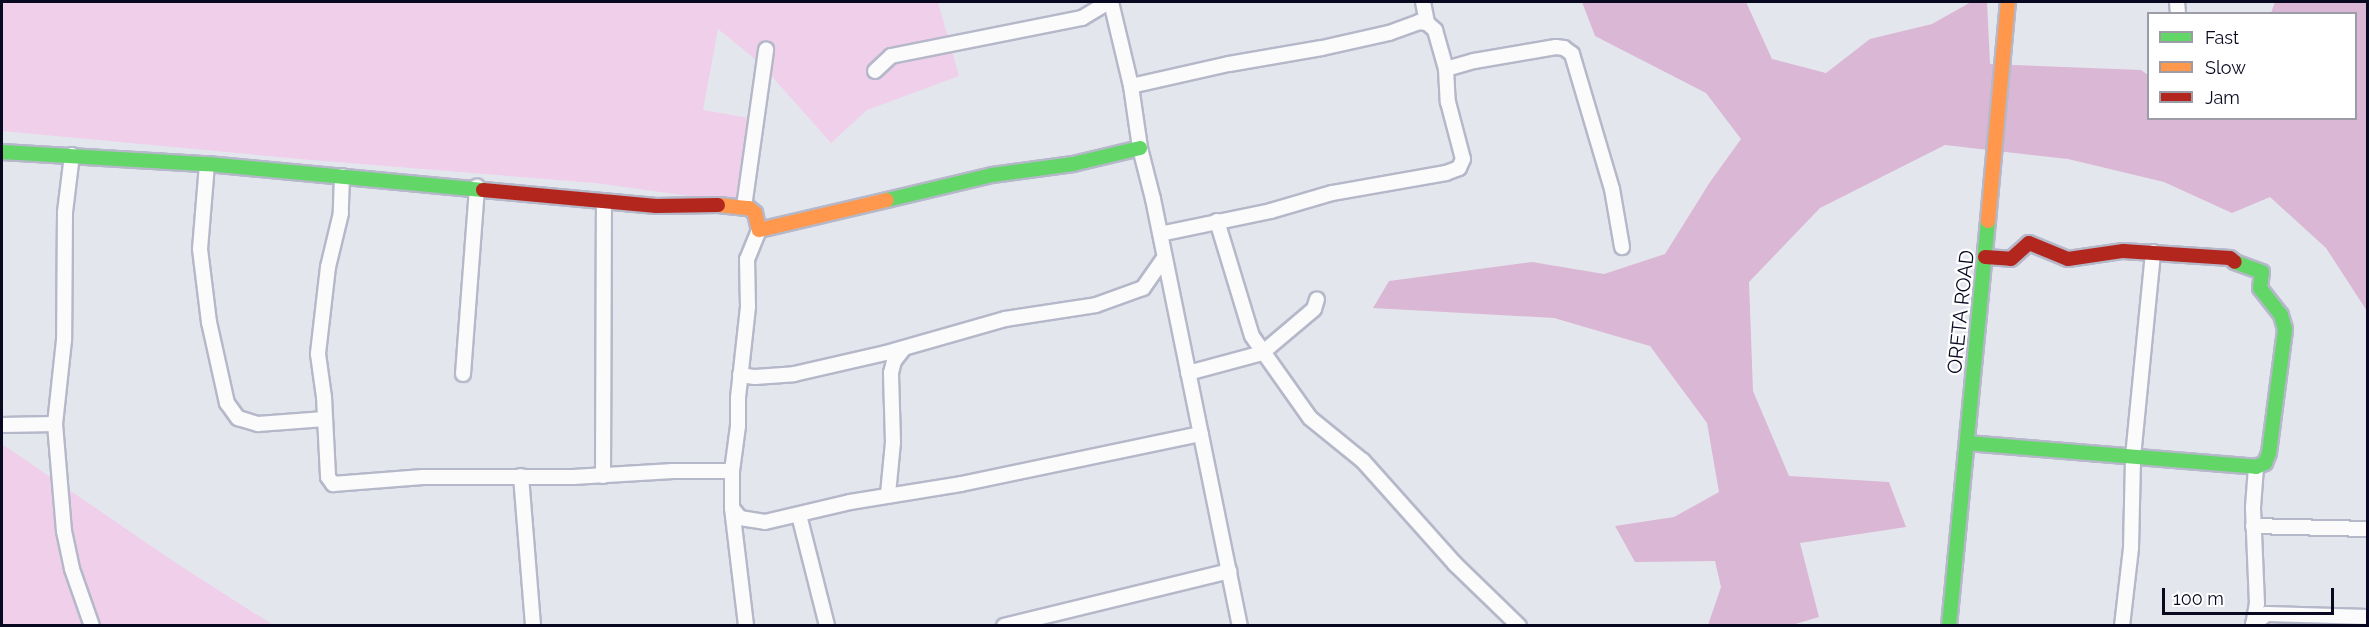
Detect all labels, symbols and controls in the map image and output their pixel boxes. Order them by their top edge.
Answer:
legend [2147,12,2357,120]
text: Fast [2205,27,2239,48]
text: Slow [2205,57,2246,78]
text: Jam [2205,87,2240,108]
street label: ORETA ROAD [1943,249,1979,375]
scale bar [2165,576,2338,614]
text: 100 m [2173,588,2224,609]

